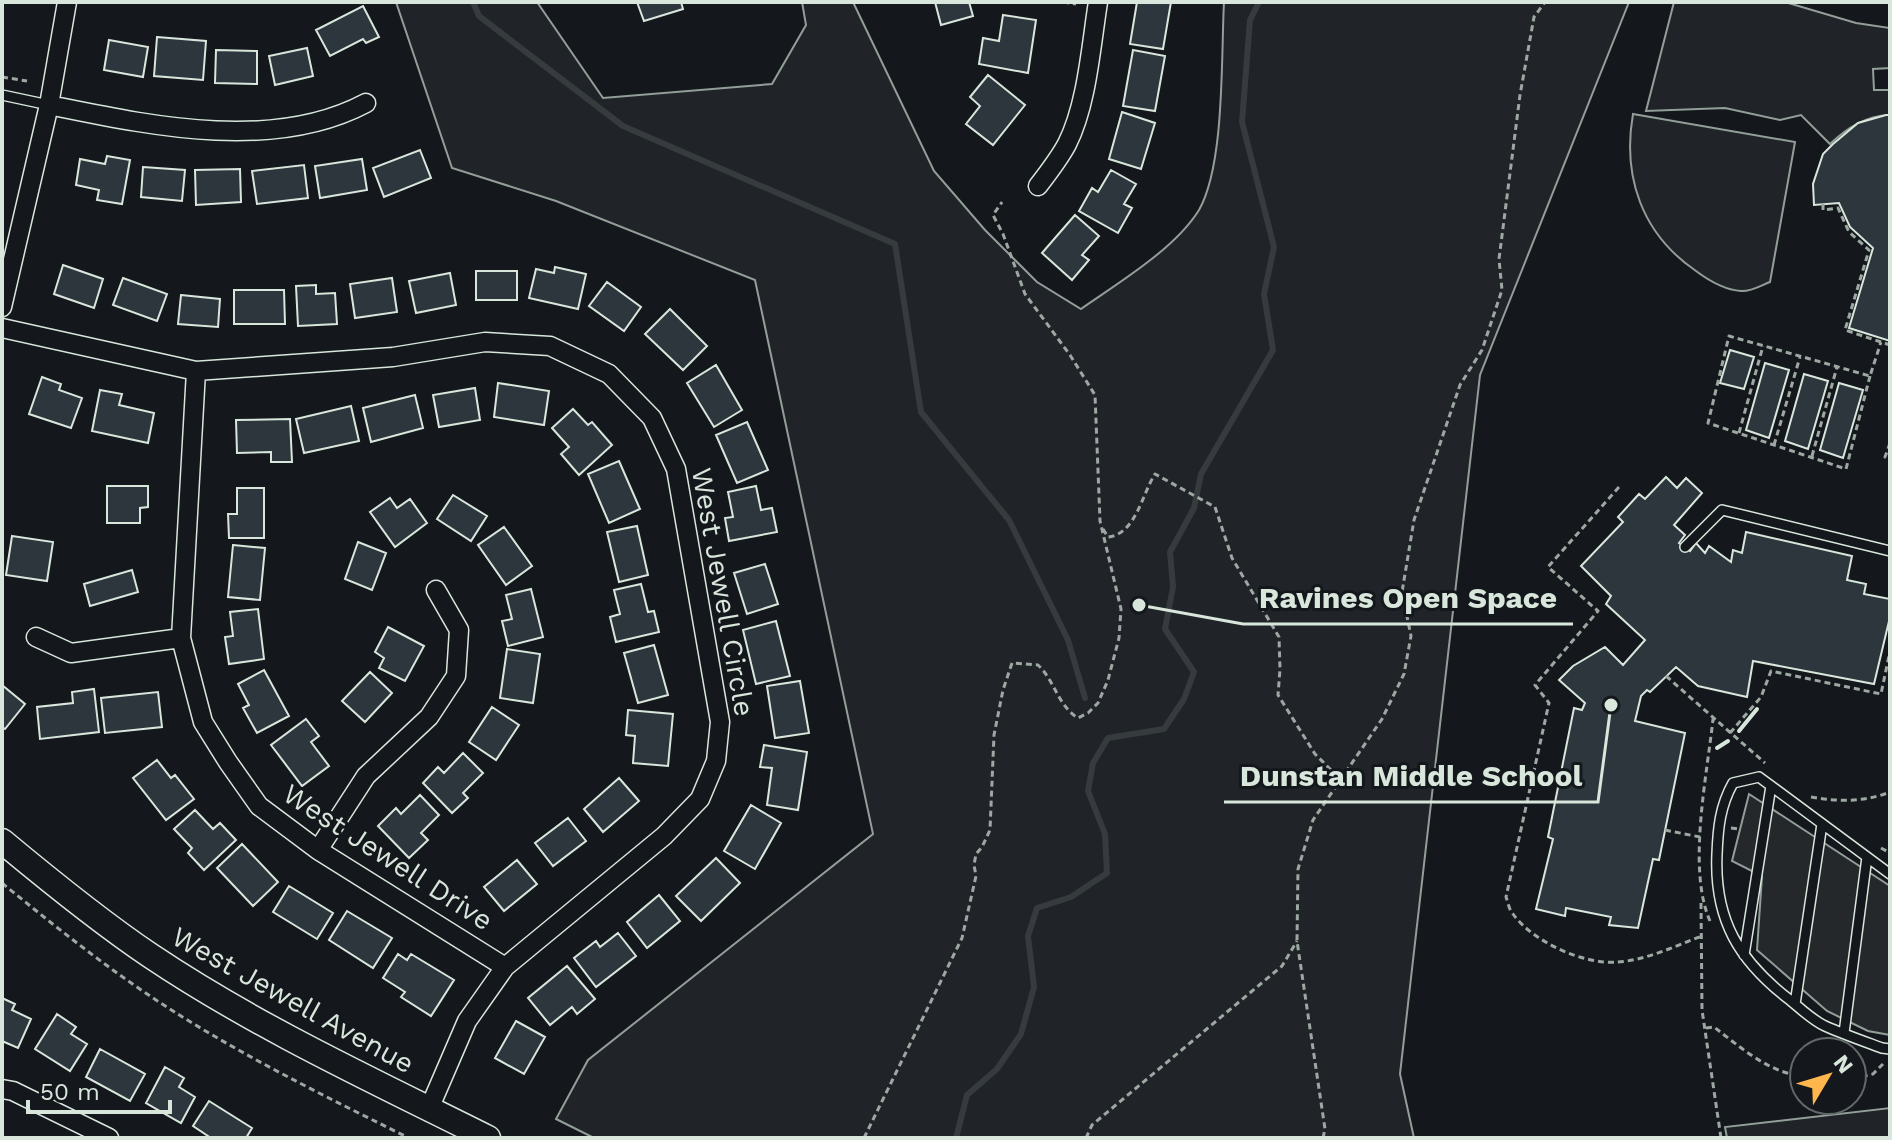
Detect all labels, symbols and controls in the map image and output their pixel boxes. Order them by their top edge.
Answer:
street label: West Jewell Circle [685,465,761,719]
callout: Ravines Open Space [1243,570,1573,624]
text: Ravines Open Space [1259,580,1557,615]
callout: Dunstan Middle School [1224,748,1598,802]
text: Dunstan Middle School [1240,758,1583,793]
street label: West Jewell Drive [277,777,499,937]
street label: West Jewell Avenue [166,920,420,1080]
north arrow [1788,1036,1868,1116]
text: N [1828,1050,1858,1078]
scale bar [28,1064,170,1114]
text: 50 m [40,1078,100,1106]

